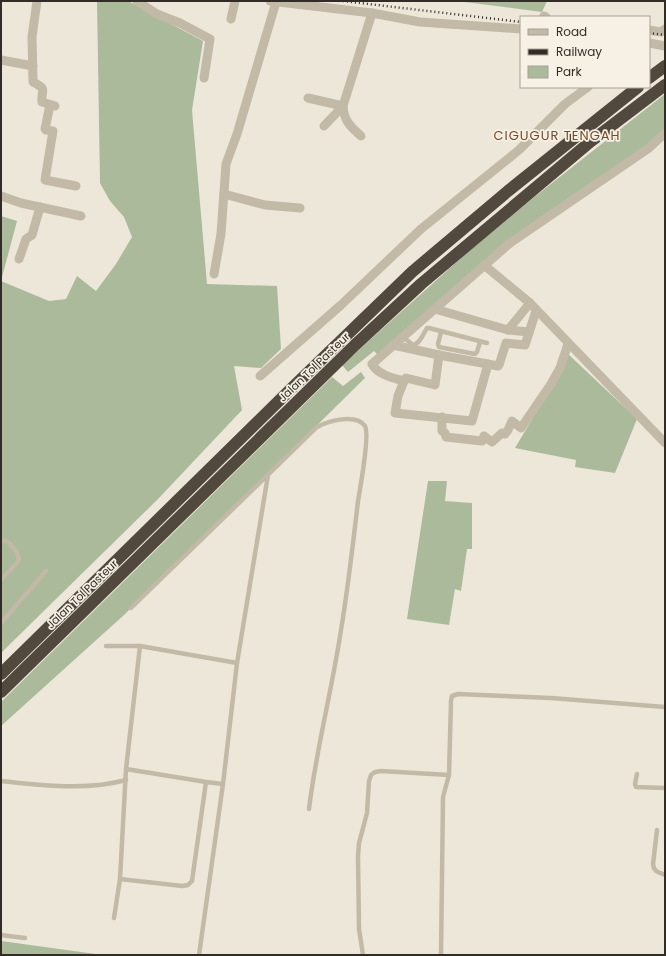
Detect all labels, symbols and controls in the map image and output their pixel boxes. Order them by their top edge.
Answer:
legend [520,16,650,88]
text: Road [556,23,587,40]
text: Railway [556,43,602,60]
text: Park [556,63,583,80]
district label: CIGUGUR TENGAH [493,126,621,145]
street label: Jalan Tol Pasteur [275,329,353,405]
street label: Jalan Tol Pasteur [43,556,121,632]

